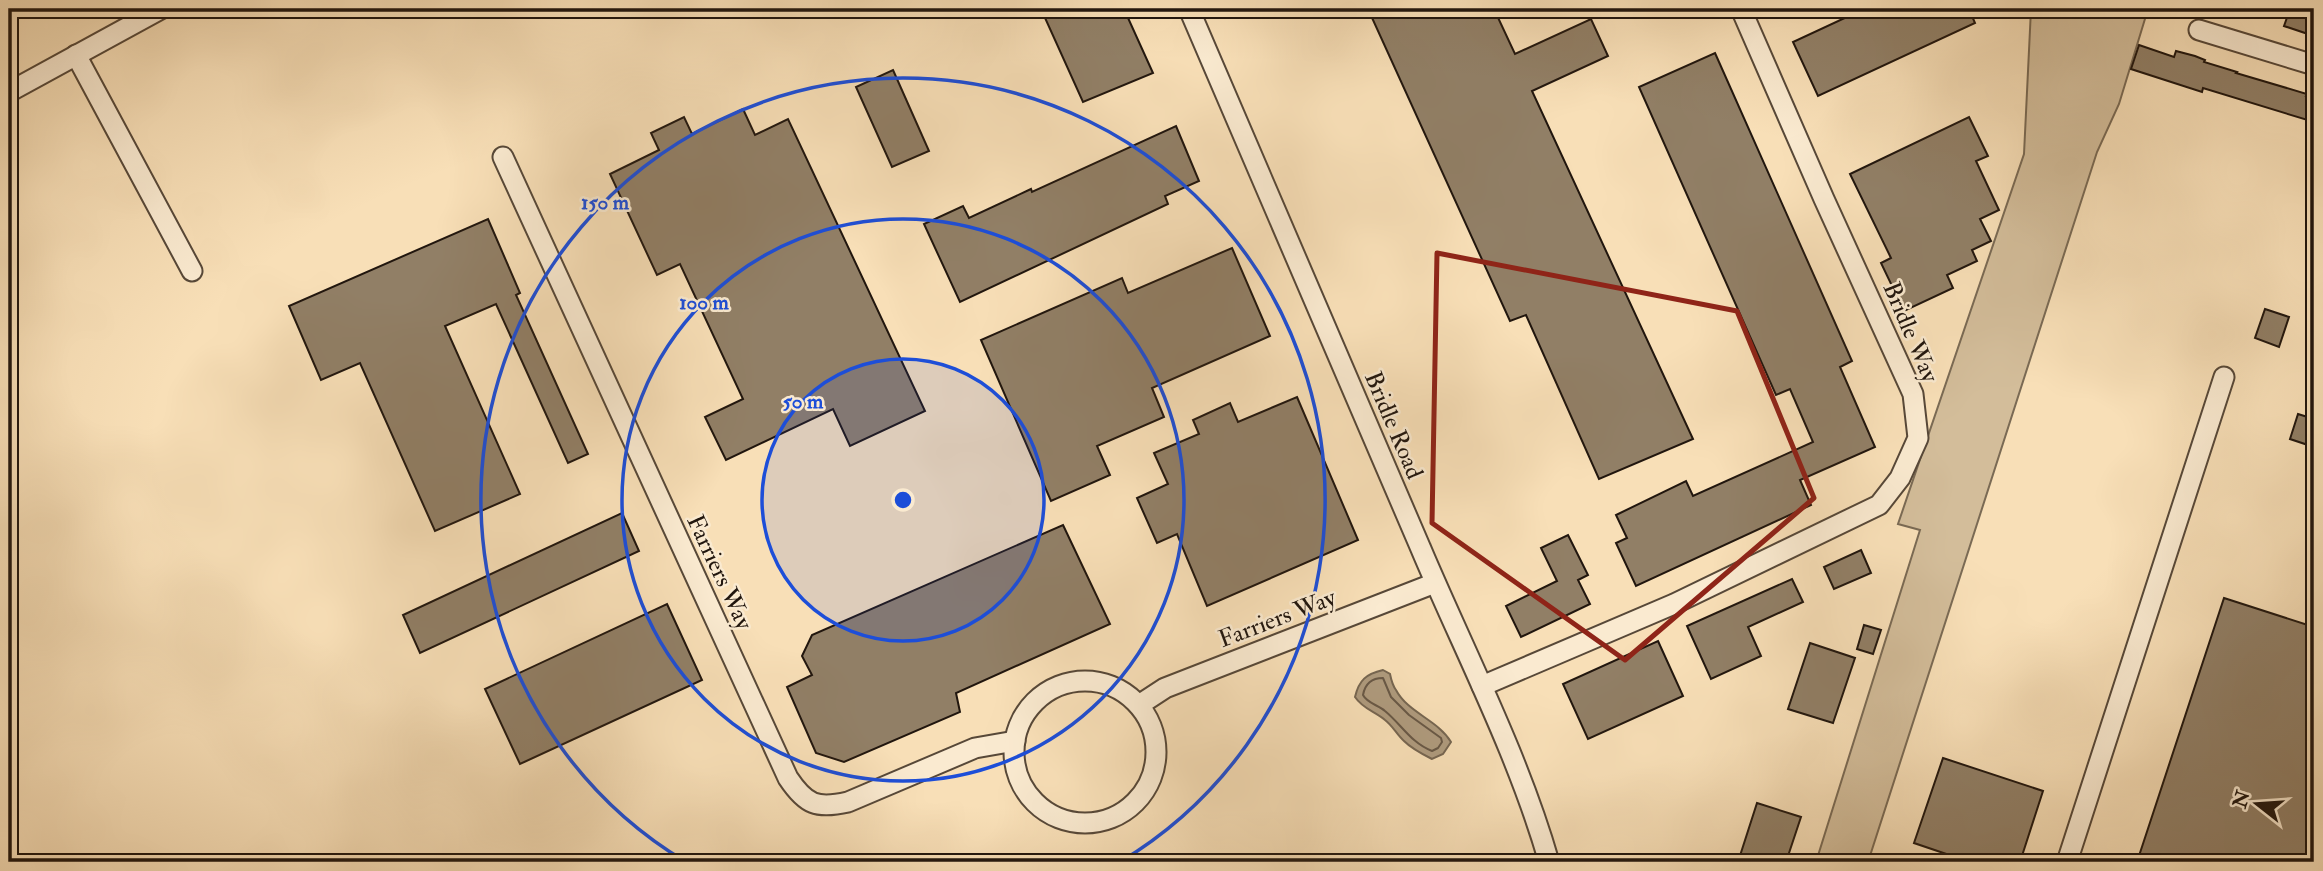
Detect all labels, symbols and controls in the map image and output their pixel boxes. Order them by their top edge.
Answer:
text: 150 m [581,189,630,216]
street label: Bridle Way [1876,277,1946,388]
text: 100 m [679,289,730,316]
street label: Bridle Road [1357,367,1430,484]
text: 50 m [783,388,824,415]
centre of rings [891,488,915,512]
street label: Farriers Way [679,510,760,635]
street label: Farriers Way [1214,582,1341,655]
north arrow [2222,770,2292,840]
text: N [2227,787,2256,812]

